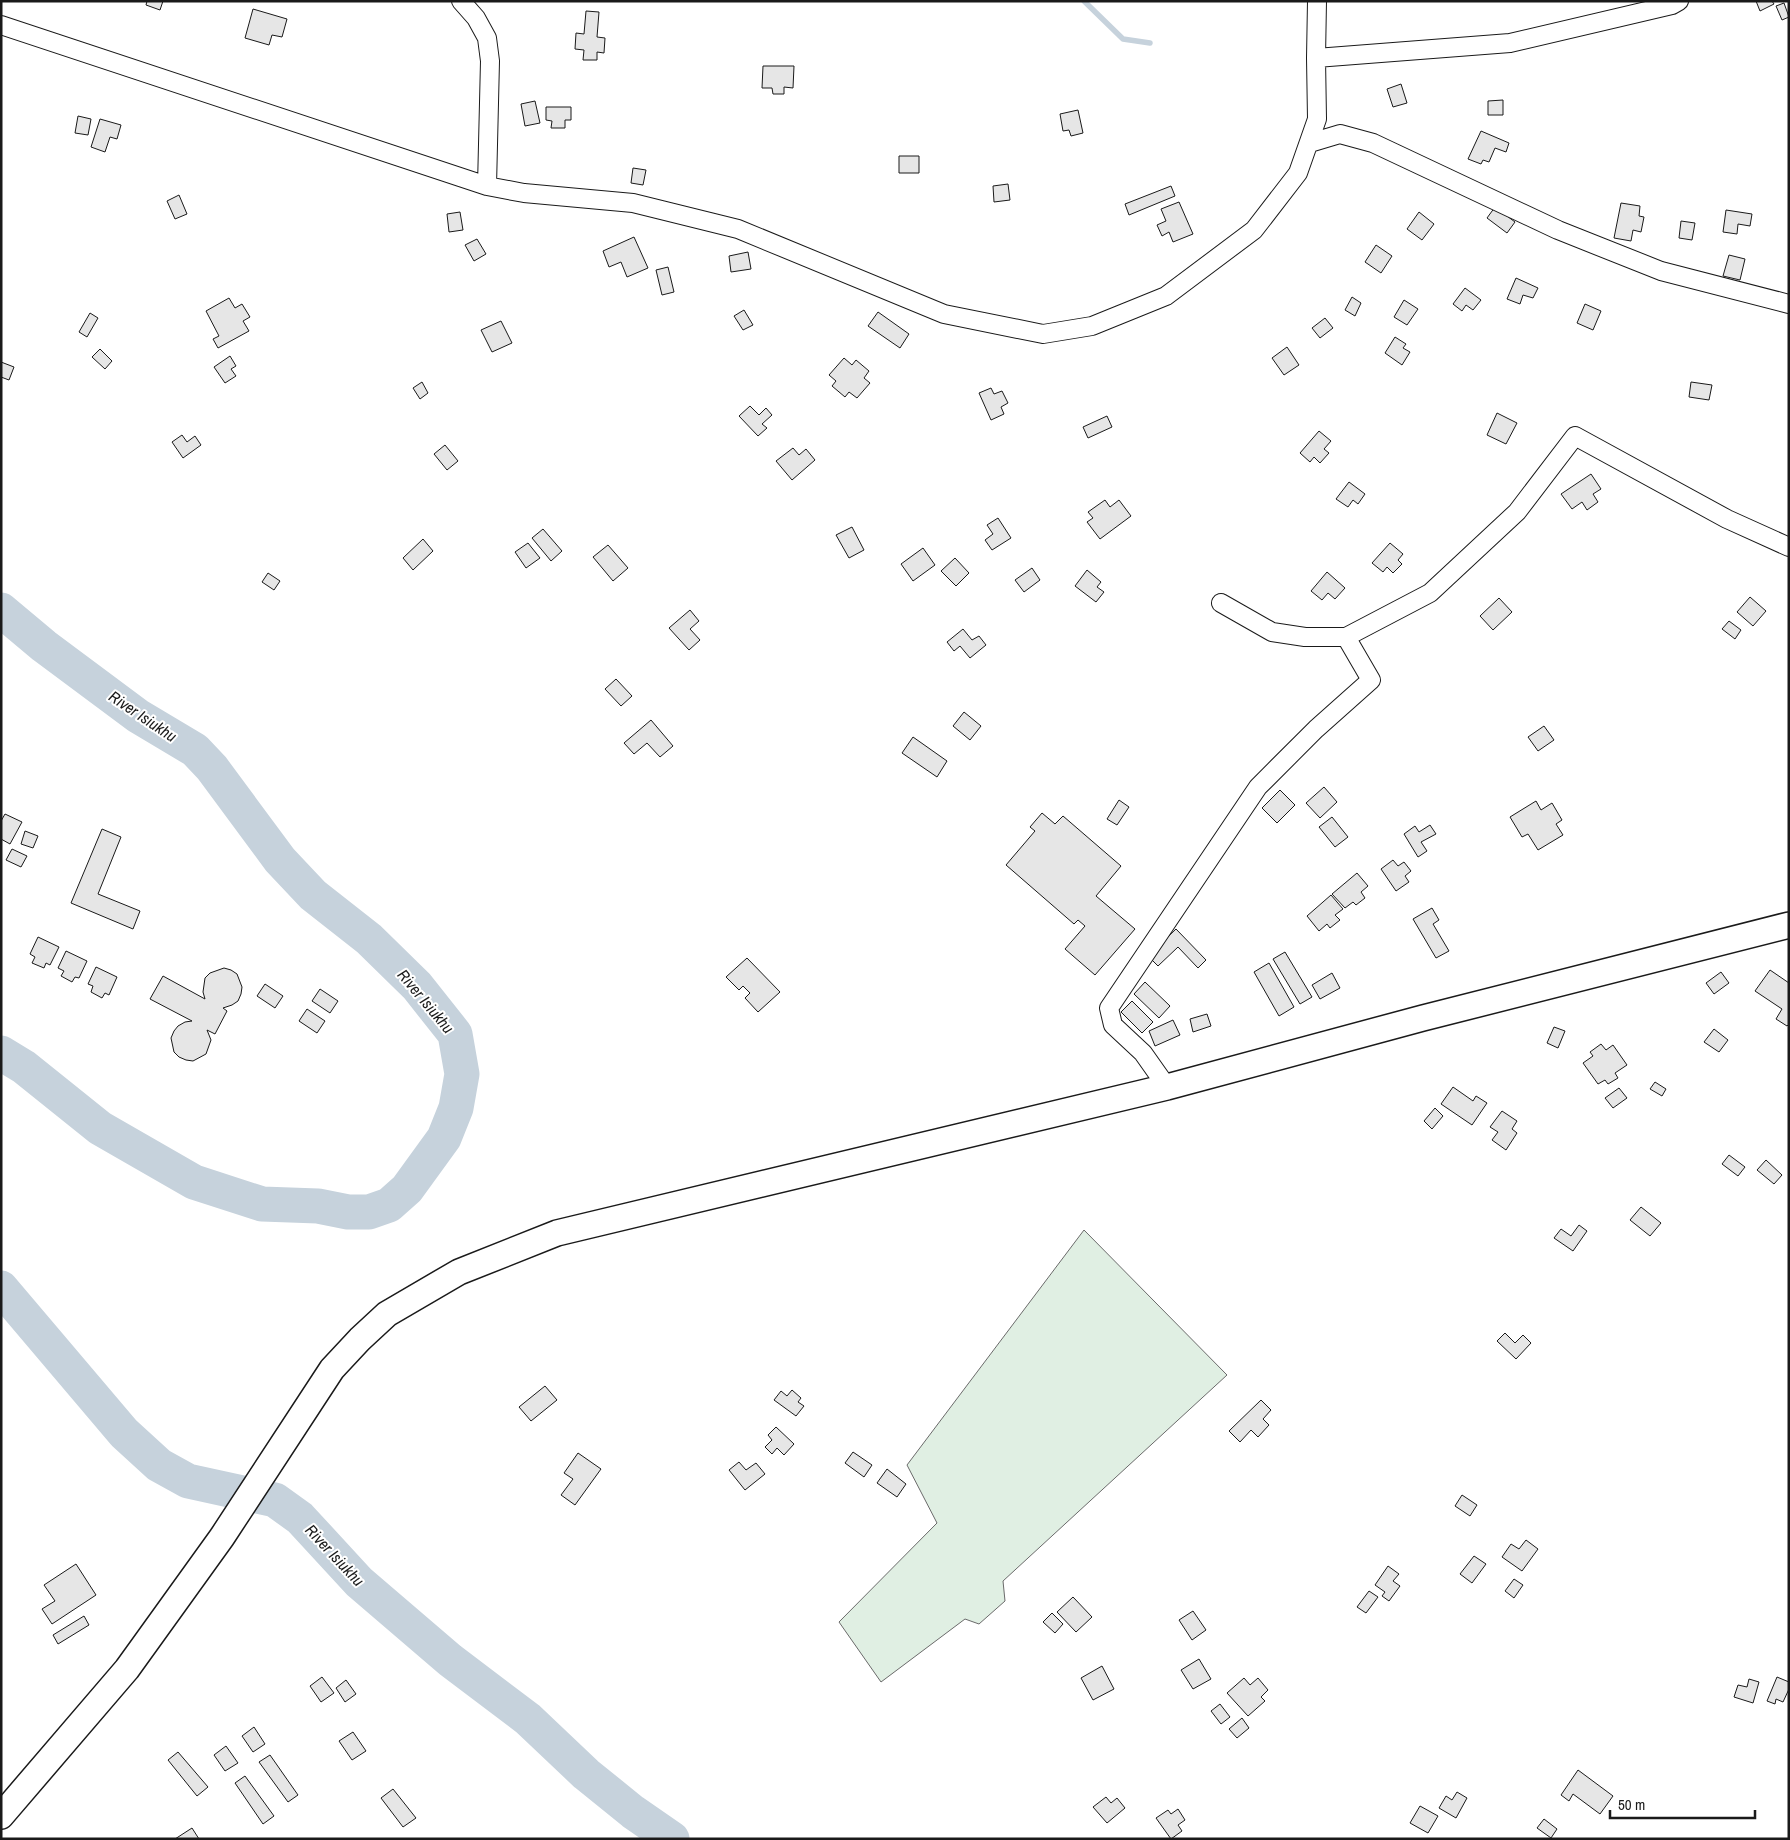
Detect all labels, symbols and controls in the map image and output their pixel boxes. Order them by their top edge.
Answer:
water label: River Isiukhu [105,685,181,747]
water label: River Isiukhu [393,964,459,1038]
water label: River Isiukhu [301,1519,369,1591]
scale bar [1610,1788,1755,1820]
text: 50 m [1618,1794,1645,1815]

